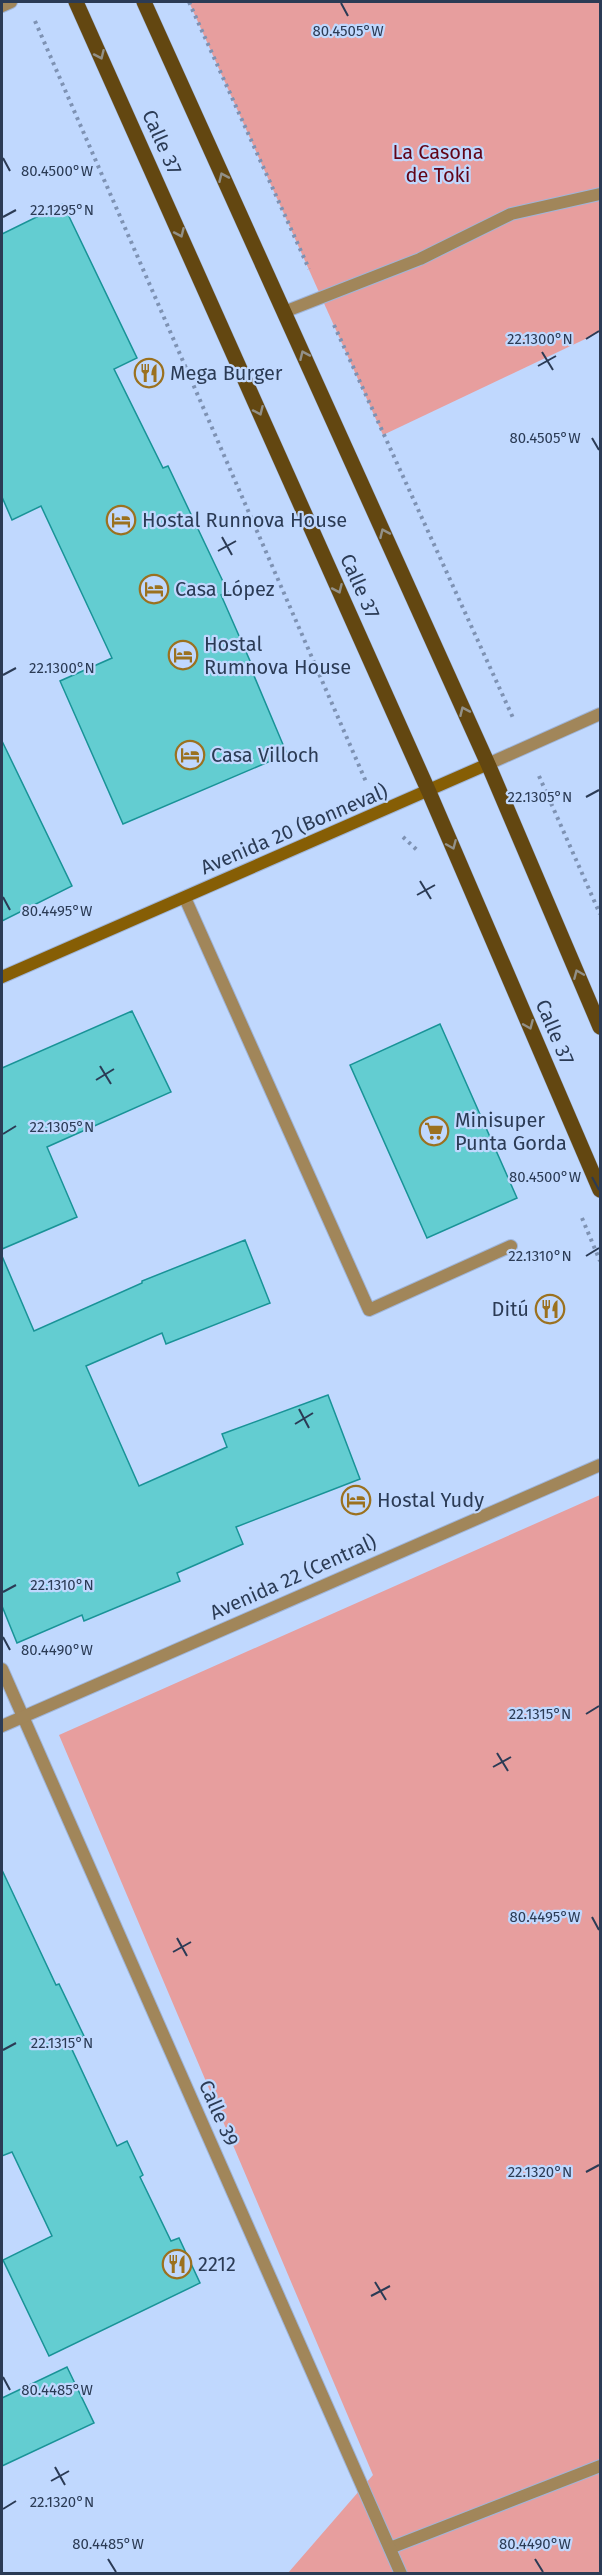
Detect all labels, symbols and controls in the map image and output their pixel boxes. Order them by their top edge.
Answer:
text: 80.4505°W [312,22,384,40]
one-way arrow [93,49,105,60]
street label: Calle 37 [137,106,187,178]
park label: La Casona de Toki [392,140,484,187]
text: 80.4500°W [21,162,94,180]
one-way arrow [219,173,231,184]
text: 22.1295°N [30,201,94,219]
one-way arrow [172,227,184,238]
text: 22.1300°N [507,330,573,348]
one-way arrow [299,351,311,362]
restaurant icon: Mega Burger [133,357,165,389]
place label: Mega Burger [170,361,283,385]
one-way arrow [252,405,264,416]
text: 80.4505°W [509,429,581,447]
hotel icon: Hostal Runnova House [105,504,137,536]
place label: Hostal Runnova House [142,508,347,532]
one-way arrow [379,528,391,539]
street label: Calle 37 [335,550,385,622]
hotel icon: Casa López [138,573,170,605]
place label: Casa López [175,577,275,601]
one-way arrow [331,583,343,594]
place label: Hostal Rumnova House [204,632,351,679]
hotel icon: Hostal Rumnova House [167,639,199,671]
text: 22.1300°N [29,659,95,677]
one-way arrow [459,706,471,717]
hotel icon: Casa Villoch [174,739,206,771]
place label: Casa Villoch [211,743,319,767]
street label: Avenida 20 (Bonneval) [197,779,391,879]
text: 22.1305°N [508,788,572,806]
one-way arrow [445,839,457,850]
text: 80.4495°W [22,902,93,920]
one-way arrow [573,969,585,980]
street label: Calle 37 [531,996,579,1068]
one-way arrow [522,1018,534,1029]
place label: Minisuper Punta Gorda [455,1108,567,1155]
supermarket icon: Minisuper Punta Gorda [418,1115,450,1147]
text: 22.1305°N [30,1118,94,1136]
text: 80.4500°W [509,1168,582,1186]
text: 22.1310°N [508,1247,572,1265]
restaurant icon: Ditú [534,1293,566,1325]
place label: Ditú [492,1297,529,1321]
hotel icon: Hostal Yudy [340,1484,372,1516]
place label: Hostal Yudy [377,1488,484,1512]
street label: Avenida 22 (Central) [206,1529,380,1625]
text: 22.1310°N [30,1576,94,1594]
text: 80.4490°W [21,1641,94,1659]
text: 22.1315°N [509,1705,571,1723]
text: 80.4495°W [510,1908,581,1926]
text: 22.1315°N [31,2034,93,2052]
street label: Calle 39 [194,2076,244,2150]
text: 22.1320°N [508,2163,572,2181]
restaurant icon: 2212 [161,2248,193,2280]
place label: 2212 [198,2252,236,2276]
text: 80.4485°W [21,2381,93,2399]
text: 22.1320°N [30,2493,94,2511]
text: 80.4485°W [72,2535,144,2553]
text: 80.4490°W [499,2535,572,2553]

